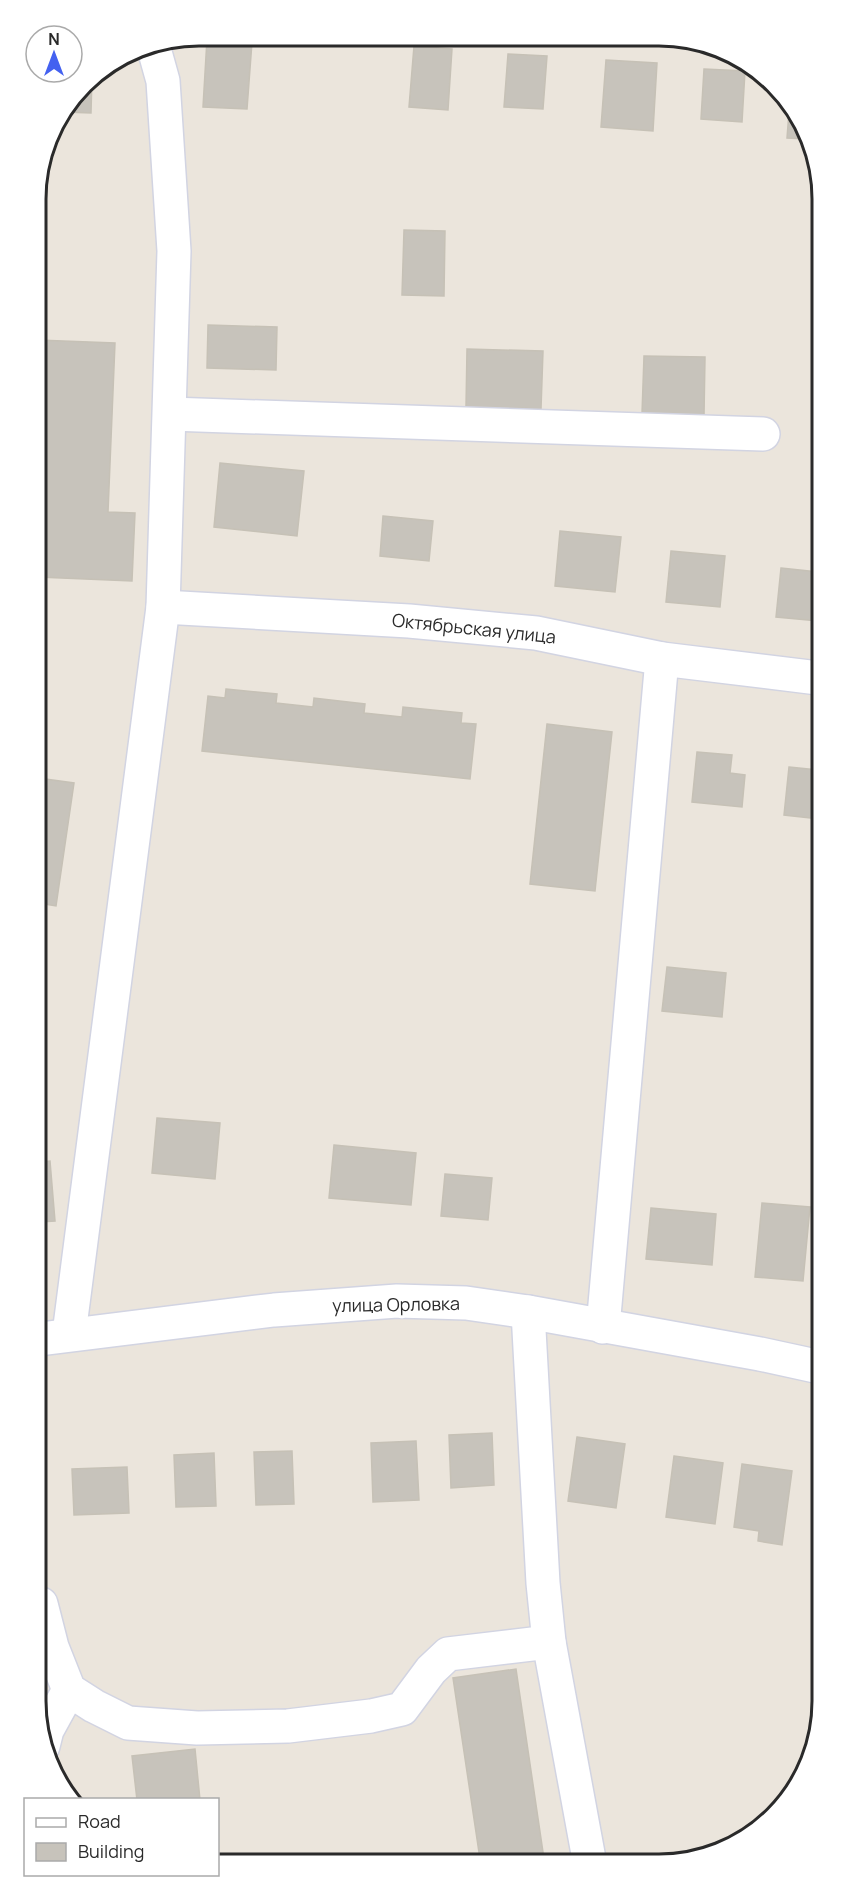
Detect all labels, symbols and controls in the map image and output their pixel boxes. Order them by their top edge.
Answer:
north arrow [24,24,84,84]
text: N [48,28,60,50]
street label: Октябрьская улица [391,607,557,649]
street label: улица Орловка [332,1291,460,1317]
legend [24,1798,219,1876]
text: Road [78,1809,121,1833]
text: Building [78,1839,144,1863]

